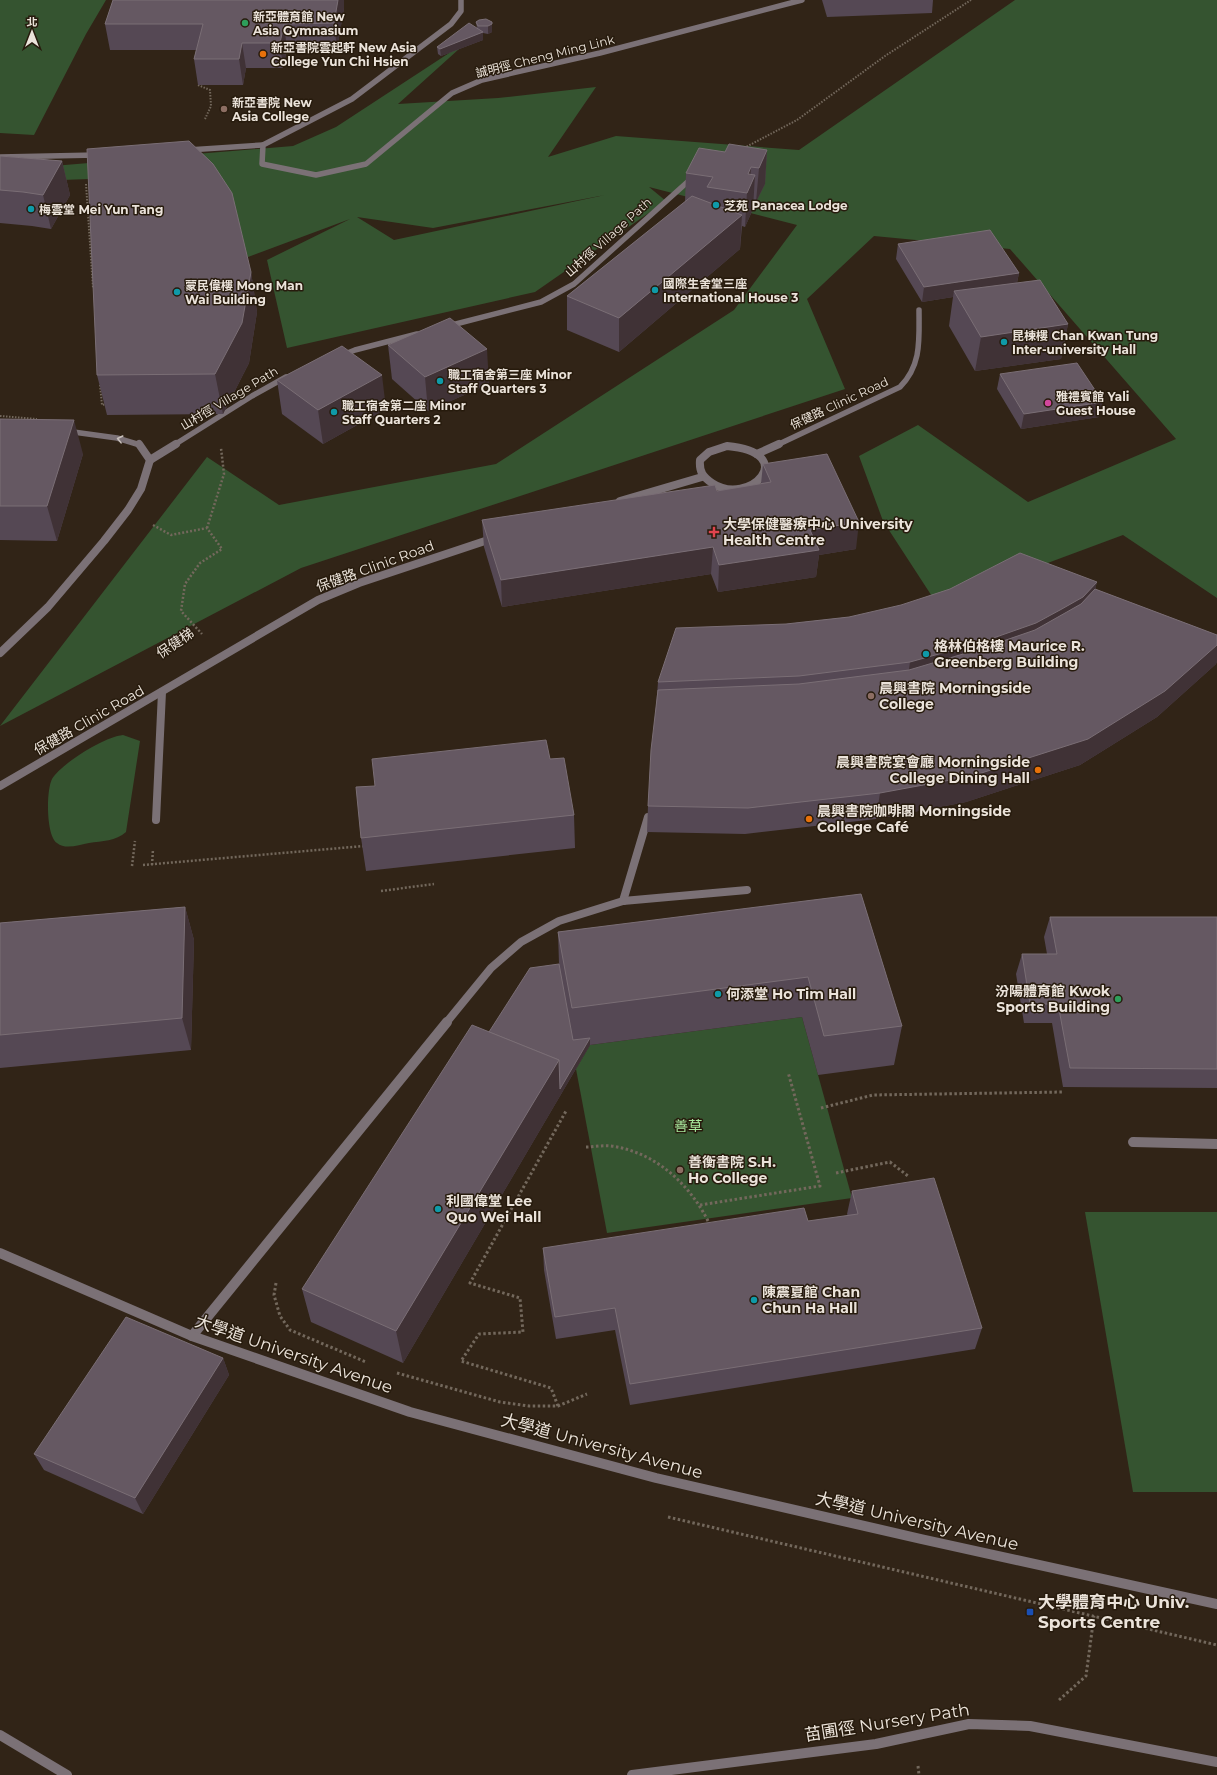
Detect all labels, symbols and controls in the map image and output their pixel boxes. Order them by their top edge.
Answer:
place label: 新亞體育館 New Asia Gymnasium [252,9,358,38]
north arrow [12,12,52,52]
text: 北 [27,15,38,29]
marker: 新亞體育館 New Asia Gymnasium [240,18,250,28]
street label: 誠明徑 Cheng Ming Link [474,31,617,80]
place label: 新亞書院雲起軒 New Asia College Yun Chi Hsien [271,40,417,69]
marker: 新亞書院雲起軒 New Asia College Yun Chi Hsien [258,49,268,59]
place label: 新亞書院 New Asia College [231,95,313,124]
marker: 新亞書院 New Asia College [219,104,229,114]
street label: 山村徑 Village Path [562,194,654,280]
place label: 芝苑 Panacea Lodge [724,198,848,213]
marker: 芝苑 Panacea Lodge [711,200,721,210]
place label: 梅雲堂 Mei Yun Tang [39,202,163,217]
marker: 梅雲堂 Mei Yun Tang [26,204,36,214]
place label: 國際生舍堂三座 International House 3 [663,276,798,305]
place label: 蒙民偉樓 Mong Man Wai Building [185,278,303,307]
marker: 國際生舍堂三座 International House 3 [650,285,660,295]
marker: 蒙民偉樓 Mong Man Wai Building [172,287,182,297]
place label: 昆棟樓 Chan Kwan Tung Inter-university Hall [1012,328,1158,357]
marker: 昆棟樓 Chan Kwan Tung Inter-university Hall [999,337,1009,347]
street label: 山村徑 Village Path [177,363,281,433]
place label: 職工宿舍第三座 Minor Staff Quarters 3 [448,367,572,396]
street label: 保健路 Clinic Road [787,374,891,432]
marker: 職工宿舍第三座 Minor Staff Quarters 3 [435,376,445,386]
place label: 雅禮賓館 Yali Guest House [1056,389,1136,418]
place label: 職工宿舍第二座 Minor Staff Quarters 2 [342,398,466,427]
marker: 雅禮賓館 Yali Guest House [1043,398,1053,408]
marker: 職工宿舍第二座 Minor Staff Quarters 2 [329,407,339,417]
one-way arrow [117,435,124,444]
place label: 大學保健醫療中心 University Health Centre [723,515,913,549]
marker: 大學保健醫療中心 University Health Centre [708,526,720,538]
street label: 保健路 Clinic Road [313,536,437,596]
street label: 保健梯 [153,624,197,662]
place label: 格林伯格樓 Maurice R. Greenberg Building [934,637,1085,671]
marker: 格林伯格樓 Maurice R. Greenberg Building [921,649,931,659]
place label: 晨興書院 Morningside College [879,679,1031,713]
street label: 保健路 Clinic Road [31,681,147,759]
marker: 晨興書院 Morningside College [866,691,876,701]
place label: 晨興書院宴會廳 Morningside College Dining Hall [836,753,1030,787]
marker: 晨興書院宴會廳 Morningside College Dining Hall [1033,765,1043,775]
place label: 晨興書院咖啡閣 Morningside College Café [817,802,1011,836]
marker: 晨興書院咖啡閣 Morningside College Café [804,814,814,824]
place label: 汾陽體育館 Kwok Sports Building [995,982,1111,1016]
place label: 何添堂 Ho Tim Hall [726,985,856,1003]
marker: 何添堂 Ho Tim Hall [713,989,723,999]
marker: 汾陽體育館 Kwok Sports Building [1113,994,1123,1004]
park label: 善草 [674,1117,702,1135]
place label: 善衡書院 S.H. Ho College [688,1153,776,1187]
marker: 善衡書院 S.H. Ho College [675,1165,685,1175]
place label: 利國偉堂 Lee Quo Wei Hall [446,1192,541,1226]
marker: 利國偉堂 Lee Quo Wei Hall [433,1204,443,1214]
place label: 陳震夏館 Chan Chun Ha Hall [762,1283,860,1317]
marker: 陳震夏館 Chan Chun Ha Hall [749,1295,759,1305]
street label: 大學道 University Avenue [192,1311,396,1397]
street label: 大學道 University Avenue [499,1409,705,1483]
street label: 大學道 University Avenue [813,1488,1021,1554]
place label: 大學體育中心 Univ. Sports Centre [1038,1592,1189,1632]
marker: 大學體育中心 Univ. Sports Centre [1025,1607,1035,1617]
street label: 苗圃徑 Nursery Path [803,1699,971,1745]

